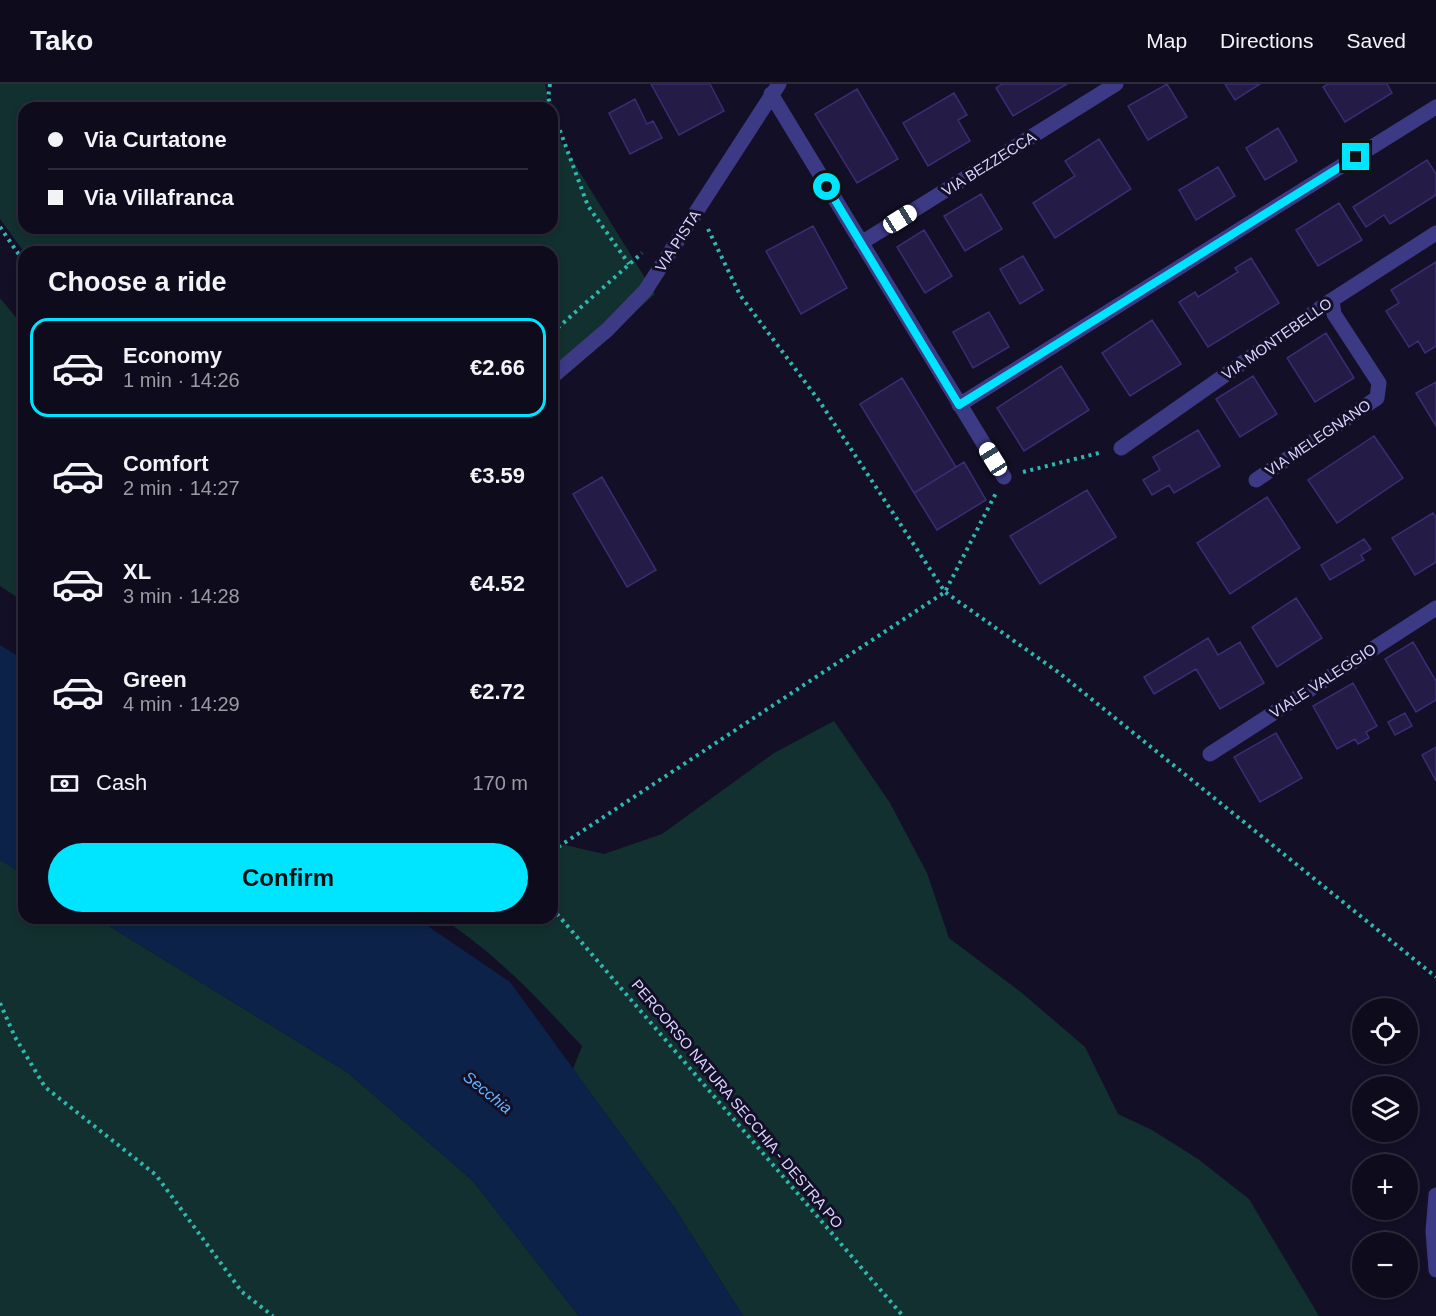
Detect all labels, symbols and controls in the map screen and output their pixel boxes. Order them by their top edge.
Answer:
text: Tako [30,25,93,56]
text: Map [1146,29,1187,52]
text: Directions [1220,29,1313,52]
text: Saved [1346,29,1406,52]
text: Via Curtatone [84,127,227,152]
street label: VIA BEZZECCA [939,128,1039,199]
route end [1342,143,1369,170]
route start [813,173,840,200]
text: Via Villafranca [84,185,234,210]
car [880,202,920,236]
street label: VIA PISTA [651,207,704,275]
text: Choose a ride [48,267,227,297]
street label: VIA MONTEBELLO [1219,294,1335,383]
icon: car [51,341,105,395]
text: Economy [123,343,222,368]
text: €2.66 [470,355,525,380]
text: 1 min · 14:26 [123,369,240,391]
street label: VIA MELEGNANO [1262,396,1374,479]
car [976,439,1010,479]
icon: car [51,449,105,503]
text: Comfort [123,451,209,476]
text: €3.59 [470,463,525,488]
text: 2 min · 14:27 [123,477,240,499]
icon: car [51,557,105,611]
text: XL [123,559,151,584]
text: €4.52 [470,571,525,596]
text: 3 min · 14:28 [123,585,240,607]
street label: VIALE VALEGGIO [1266,640,1379,721]
icon: car [51,665,105,719]
text: Green [123,667,187,692]
text: €2.72 [470,679,525,704]
text: 4 min · 14:29 [123,693,240,715]
icon: cash [48,767,81,800]
text: Cash [96,770,147,795]
text: 170 m [472,772,528,794]
button: Confirm [48,843,528,912]
street label: PERCORSO NATURA SECCHIA - DESTRA PO [628,976,846,1231]
map controls [1352,998,1418,1298]
button: locate [1352,998,1418,1064]
water label: Secchia [460,1068,515,1117]
button: layers [1352,1076,1418,1142]
button: + [1352,1154,1418,1220]
button: − [1352,1232,1418,1298]

